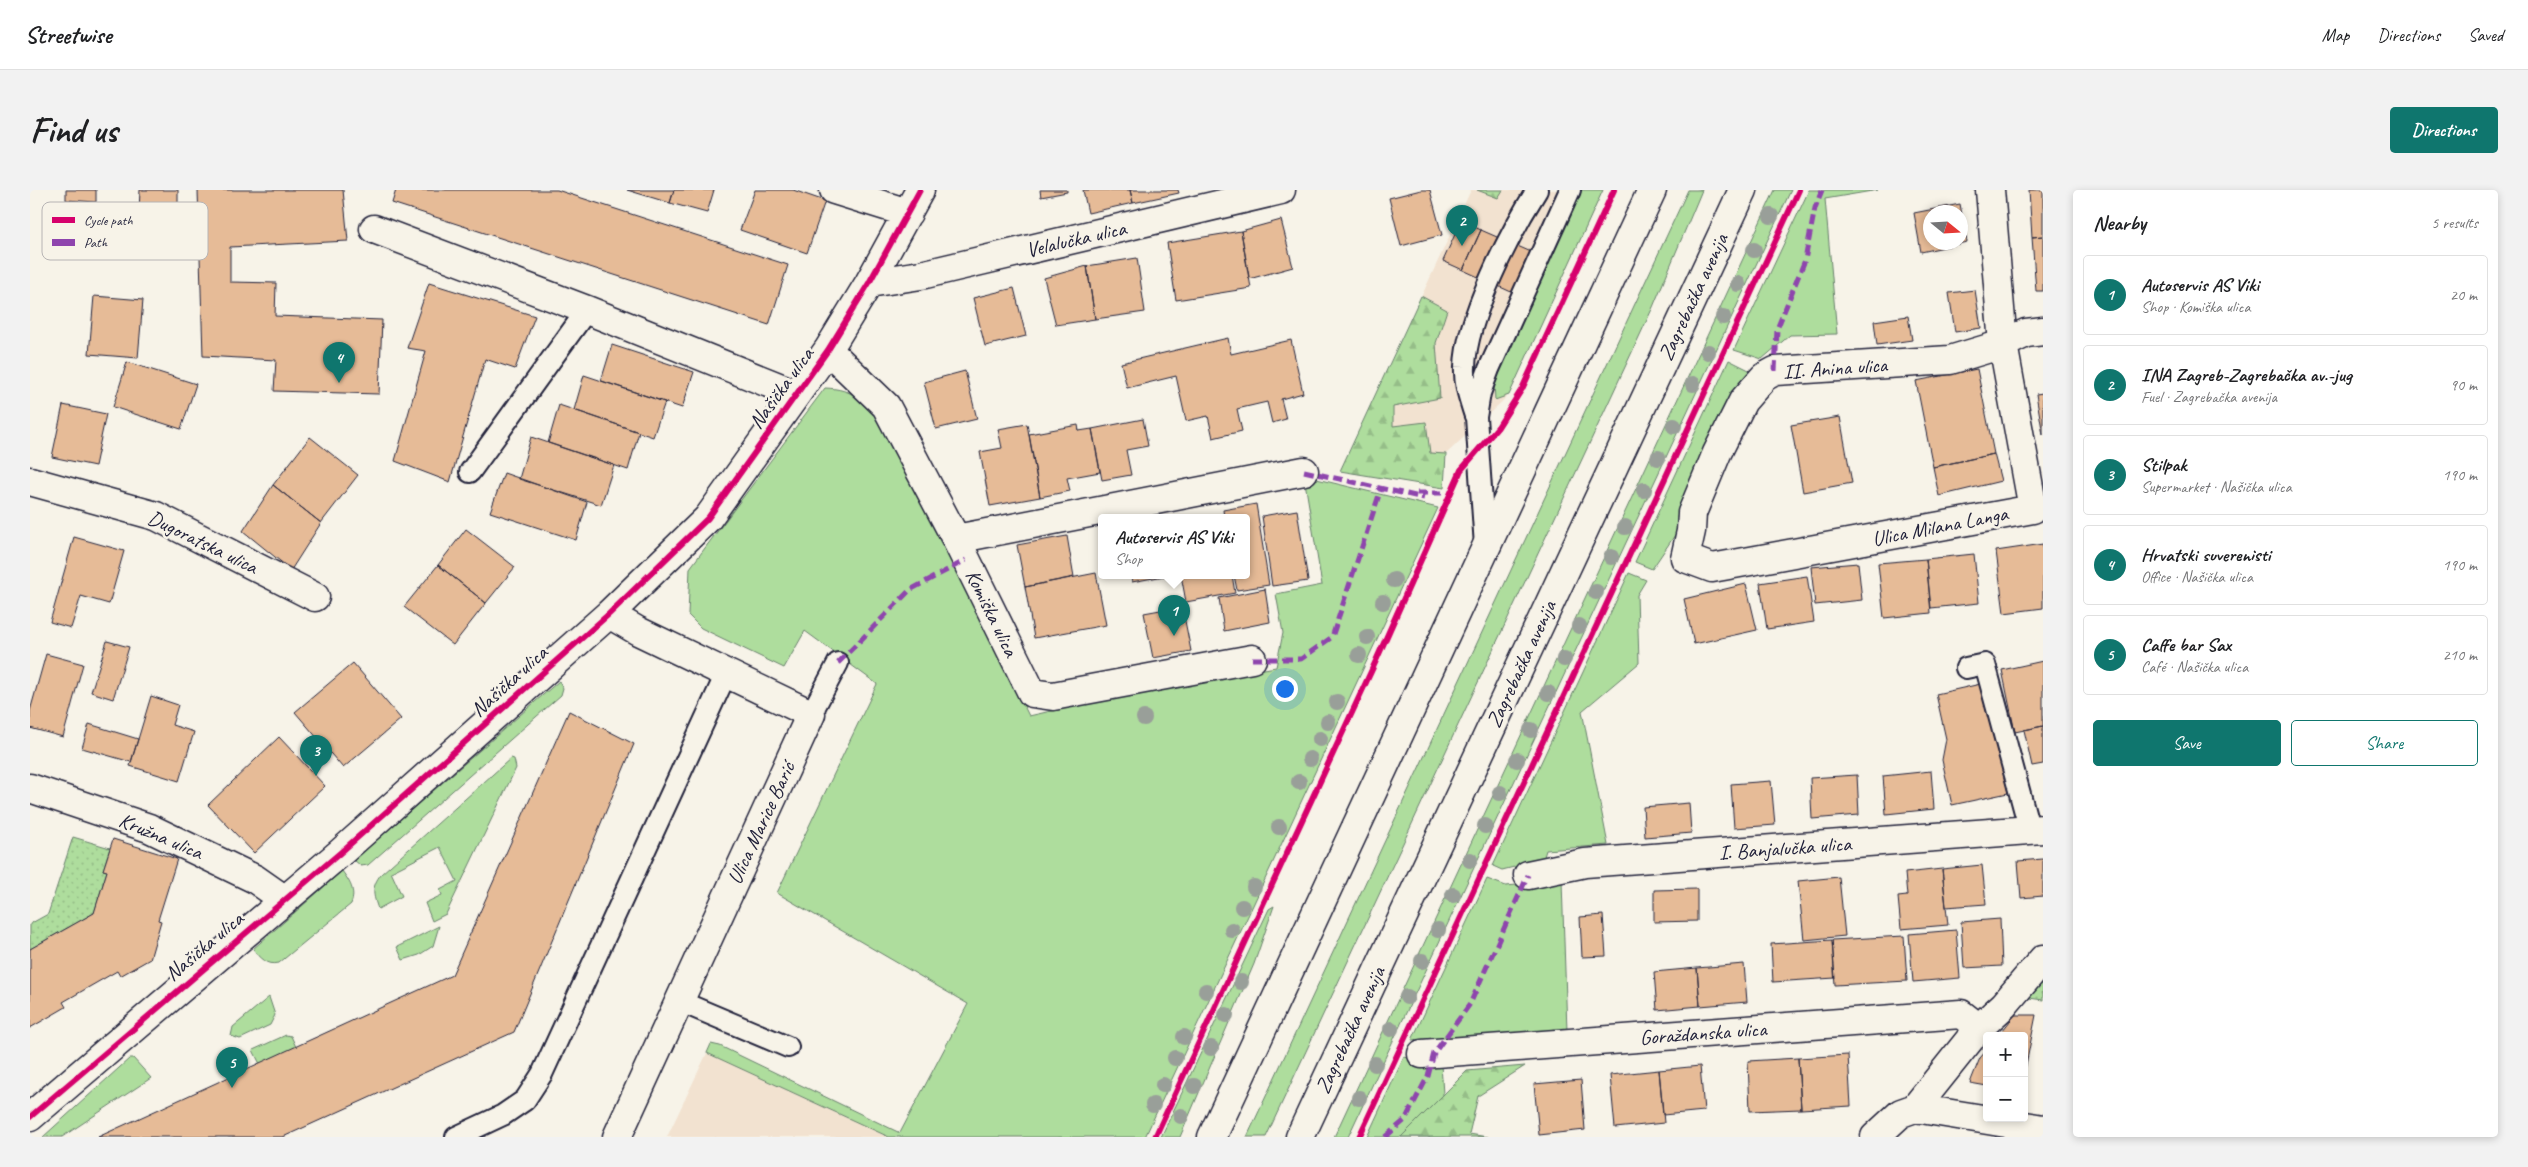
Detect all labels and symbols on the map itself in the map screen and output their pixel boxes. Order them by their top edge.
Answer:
legend [42,202,208,260]
pin: 2 [1446,205,1478,246]
north arrow [1923,205,1968,250]
text: Cycle path [84,212,133,229]
street label: Velalučka ulica [1024,214,1130,263]
street label: Zagrebačka avenija [1652,228,1734,365]
text: Path [84,234,108,251]
street label: Našička ulica [743,341,820,434]
pin: 4 [323,342,355,383]
street label: II. Anina ulica [1782,351,1889,385]
street label: Ulica Milana Langa [1870,500,2012,552]
street label: Dugoratska ulica [144,504,264,581]
street label: Komiška ulica [960,565,1025,663]
pin: 1 [1158,595,1190,636]
street label: Zagrebačka avenija [1480,595,1562,732]
street label: Našička ulica [465,639,554,722]
your location [1272,676,1298,702]
pin: 3 [300,735,332,776]
street label: Ulica Marice Barić [721,755,802,888]
street label: Kružna ulica [115,807,208,866]
street label: I. Banjalučka ulica [1718,830,1854,866]
street label: Našička ulica [159,905,250,986]
street label: Zagrebačka avenija [1309,961,1391,1098]
street label: Goraždanska ulica [1639,1015,1769,1050]
pin: 5 [216,1047,248,1088]

